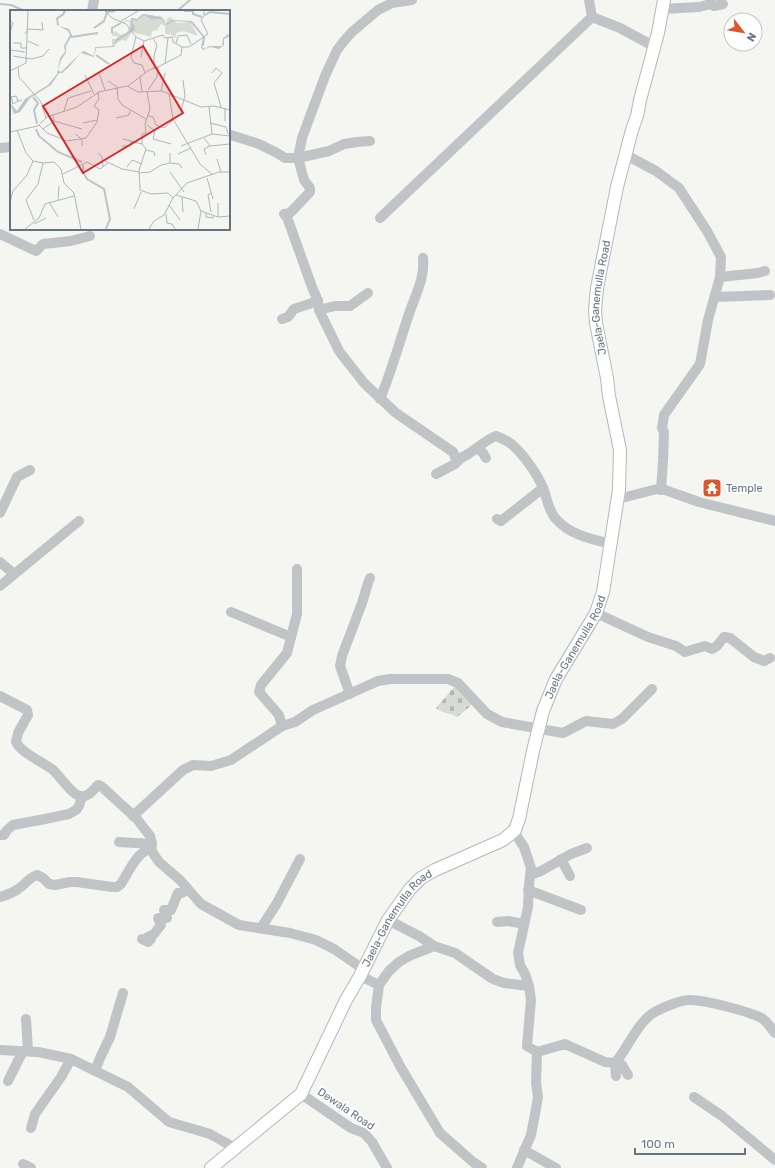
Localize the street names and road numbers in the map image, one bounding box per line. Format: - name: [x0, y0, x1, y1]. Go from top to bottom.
- street label: Jaela-Ganemulla Road: [588, 239, 613, 356]
- street label: Jaela-Ganemulla Road: [542, 594, 608, 701]
- street label: Jaela-Ganemulla Road: [359, 867, 434, 969]
- street label: Dewala Road: [315, 1085, 377, 1133]

